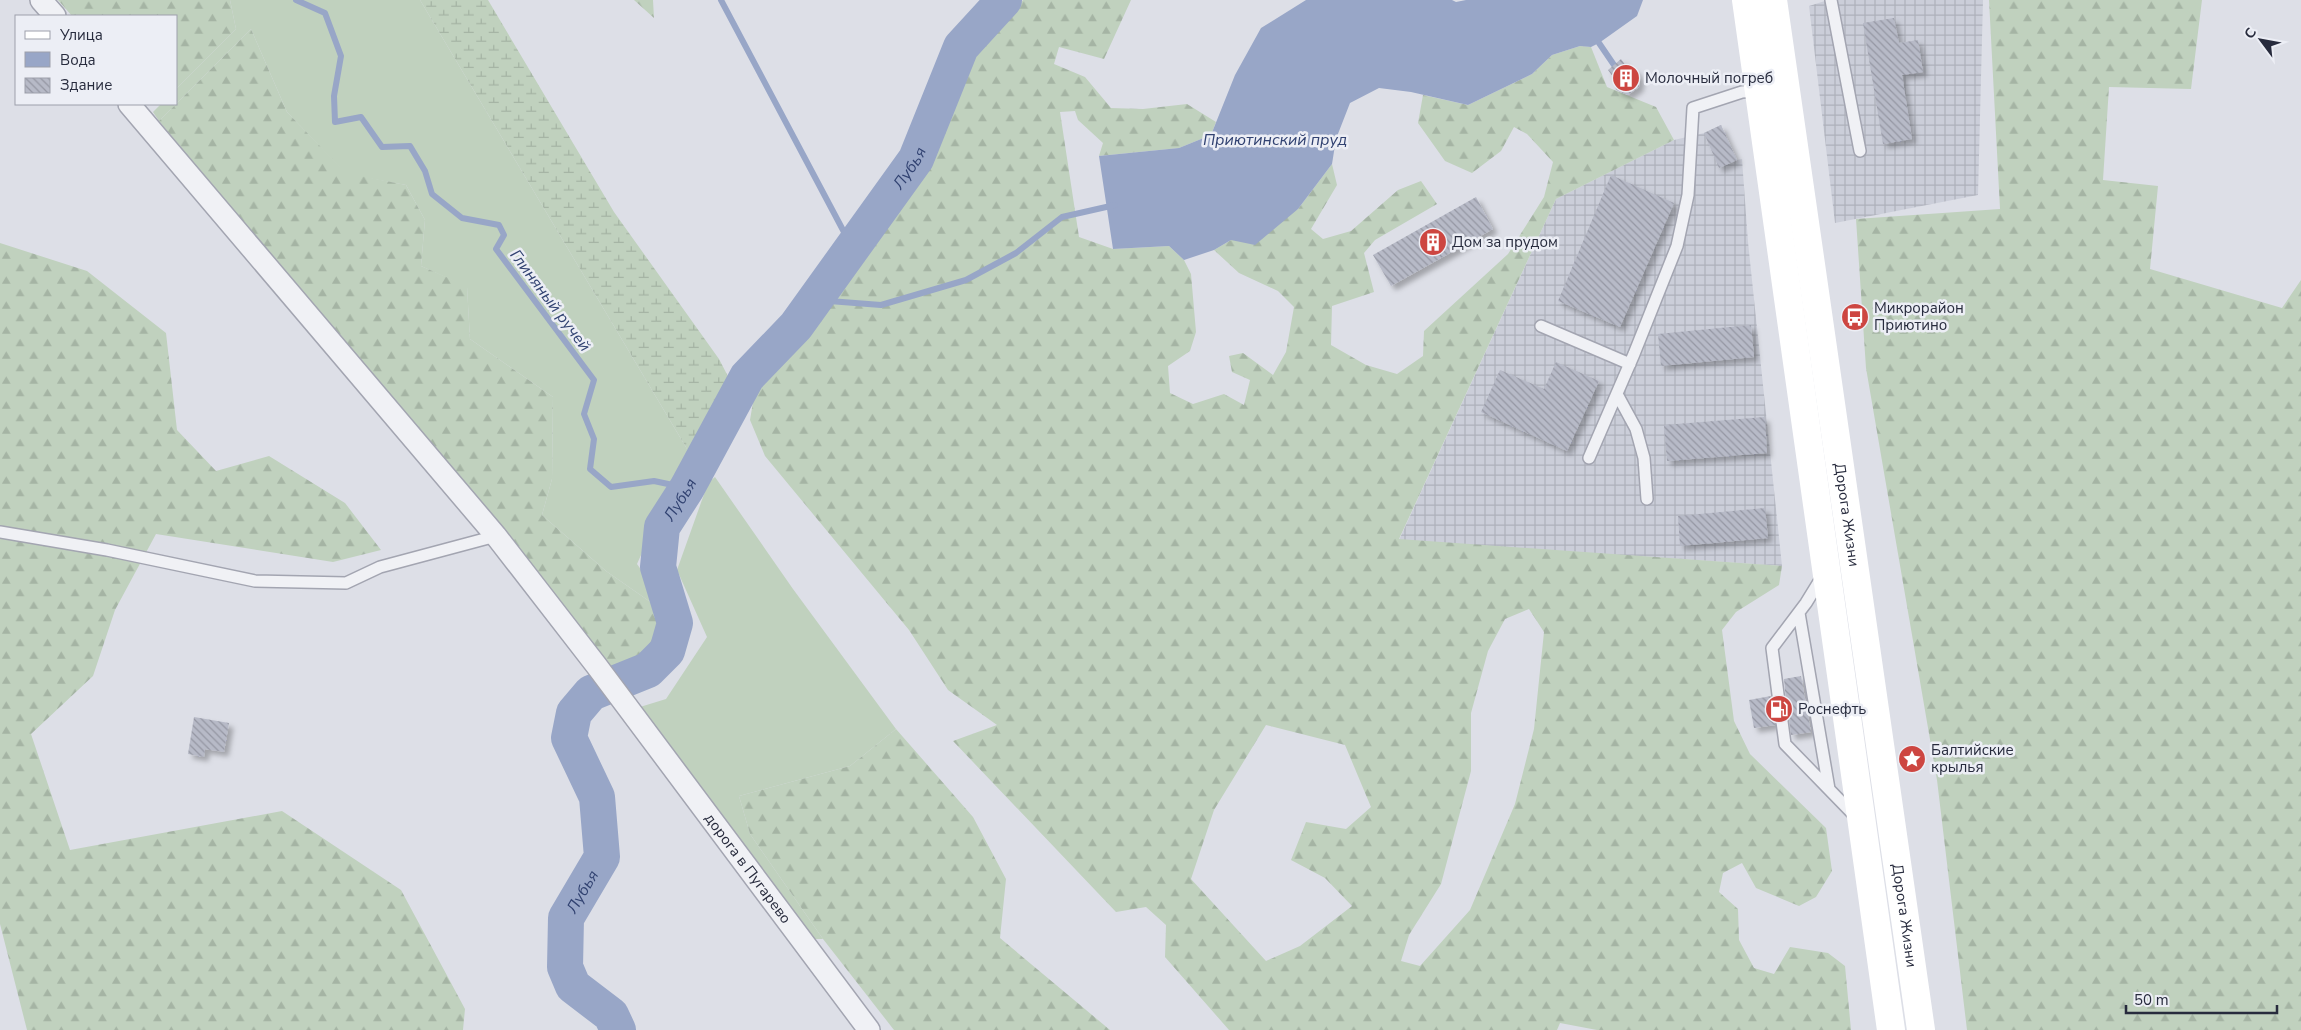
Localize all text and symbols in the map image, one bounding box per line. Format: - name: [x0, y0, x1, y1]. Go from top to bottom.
- legend: [15, 15, 178, 105]
- north arrow: [2236, 15, 2286, 65]
- text: С: [2240, 24, 2261, 42]
- text: Улица: [59, 25, 103, 45]
- text: Вода: [60, 50, 96, 70]
- building icon: Молочный погреб: [1611, 63, 1641, 93]
- place label: Молочный погреб: [1645, 68, 1773, 88]
- text: Здание: [60, 75, 112, 95]
- water label: Приютинский пруд: [1203, 129, 1347, 151]
- water label: Лубья: [887, 144, 932, 195]
- building icon: Дом за прудом: [1418, 227, 1448, 257]
- place label: Дом за прудом: [1452, 232, 1558, 252]
- water label: Глиняный ручей: [505, 245, 596, 356]
- place label: Микрорайон Приютино: [1874, 298, 1964, 335]
- bus stop icon: Микрорайон Приютино: [1840, 302, 1870, 332]
- street label: Дорога Жизни: [1830, 462, 1864, 568]
- water label: Лубья: [658, 475, 702, 526]
- fuel station icon: Роснефть: [1764, 694, 1794, 724]
- place label: Роснефть: [1798, 699, 1866, 719]
- place label: Балтийские крылья: [1931, 740, 2014, 777]
- place icon: Балтийские крылья: [1897, 744, 1927, 774]
- street label: дорога в Пугарево: [700, 809, 796, 928]
- street label: Дорога Жизни: [1887, 863, 1922, 969]
- water label: Лубья: [561, 866, 604, 918]
- scale bar: [2126, 982, 2277, 1014]
- text: 50 m: [2134, 990, 2169, 1010]

